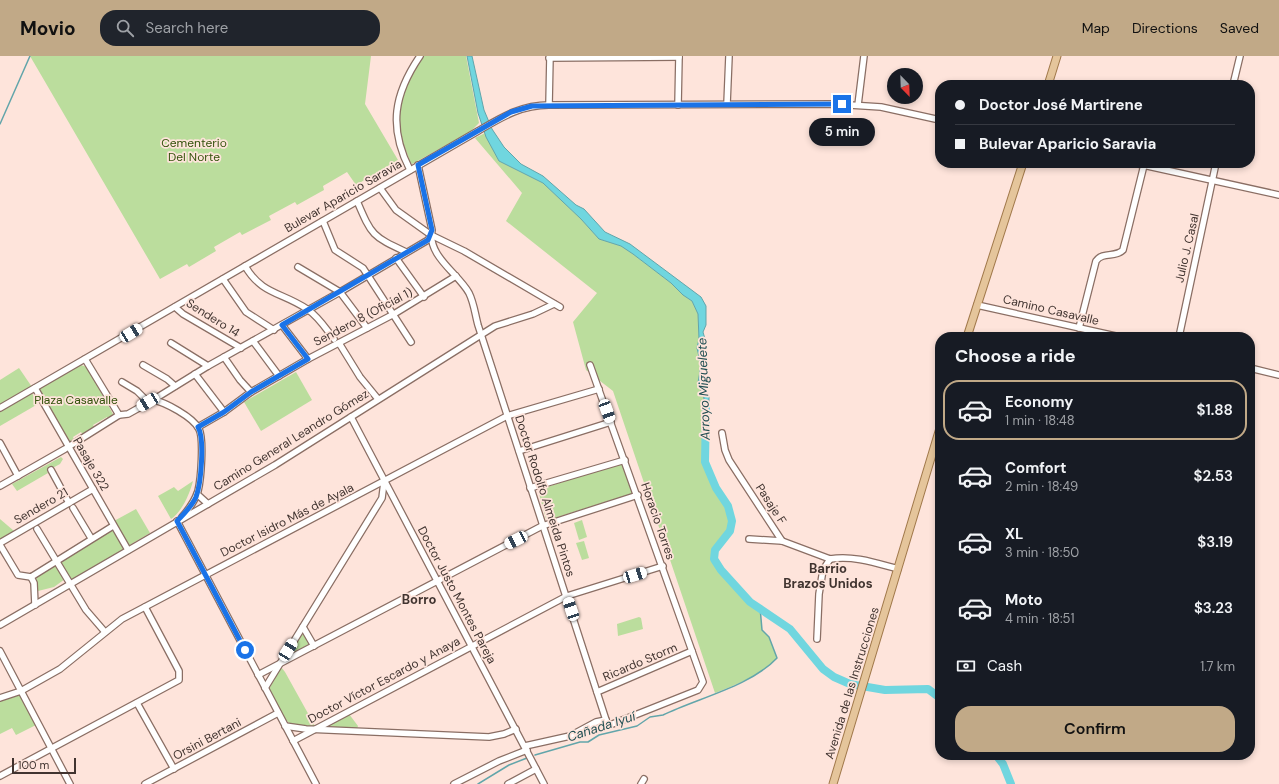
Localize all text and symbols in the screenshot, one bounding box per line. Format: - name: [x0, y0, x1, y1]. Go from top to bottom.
- search box: [100, 10, 380, 46]
- text: Movio: [20, 16, 76, 41]
- icon: search: [114, 17, 136, 39]
- text: Search here: [146, 18, 228, 38]
- text: Map: [1082, 19, 1110, 37]
- text: Directions: [1132, 19, 1198, 37]
- text: Saved: [1220, 19, 1259, 37]
- north arrow: [887, 68, 923, 104]
- map controls: [887, 68, 923, 104]
- route end: [833, 95, 851, 113]
- text: Doctor José Martirene: [979, 95, 1143, 115]
- callout: 5 min: [809, 118, 875, 146]
- text: 5 min: [825, 123, 859, 140]
- text: Bulevar Aparicio Saravia: [979, 134, 1156, 154]
- park label: Cementerio Del Norte: [161, 135, 227, 165]
- street label: Bulevar Aparicio Saravia: [281, 156, 405, 236]
- street label: Julio J. Casal: [1171, 212, 1203, 284]
- street label: Sendero 8 (Oficial 1): [311, 284, 415, 350]
- street label: Camino Casavalle: [1001, 291, 1101, 329]
- street label: Sendero 14: [183, 295, 243, 341]
- car: [118, 322, 144, 344]
- water label: Arroyo Miguelete: [693, 337, 714, 441]
- text: Choose a ride: [955, 344, 1076, 368]
- street label: Camino General Leandro Gómez: [210, 386, 372, 494]
- car: [135, 391, 161, 413]
- park label: Plaza Casavalle: [34, 392, 118, 408]
- icon: car: [957, 392, 993, 428]
- text: Economy: [1005, 392, 1073, 412]
- car: [597, 398, 617, 424]
- text: $1.88: [1197, 400, 1233, 420]
- text: 1 min · 18:48: [1005, 412, 1075, 429]
- street label: Doctor Rodolfo Almeida Pintos: [511, 413, 579, 579]
- street label: Pasaje 322: [69, 434, 113, 494]
- icon: car: [957, 458, 993, 494]
- text: Comfort: [1005, 458, 1066, 478]
- text: $2.53: [1194, 466, 1233, 486]
- text: 2 min · 18:49: [1005, 478, 1078, 495]
- street label: Doctor Isidro Más de Ayala: [218, 479, 356, 561]
- street label: Horacio Torres: [637, 480, 679, 562]
- street label: Pasaje F: [752, 481, 790, 528]
- street label: Sendero 21: [11, 484, 71, 528]
- street label: Doctor Justo Montes Pareja: [414, 524, 500, 666]
- icon: car: [957, 524, 993, 560]
- text: XL: [1005, 524, 1023, 544]
- car: [503, 529, 529, 551]
- text: $3.19: [1197, 532, 1233, 552]
- text: 3 min · 18:50: [1005, 544, 1079, 561]
- district label: Barrio Brazos Unidos: [783, 560, 873, 592]
- car: [622, 566, 648, 584]
- icon: car: [957, 590, 993, 626]
- text: Moto: [1005, 590, 1043, 610]
- district label: Borro: [402, 591, 436, 608]
- car: [562, 596, 580, 622]
- text: $3.23: [1194, 598, 1233, 618]
- street label: Avenida de las Instrucciones: [821, 605, 883, 761]
- text: 4 min · 18:51: [1005, 610, 1075, 627]
- street label: Doctor Víctor Escardo y Anaya: [305, 633, 463, 727]
- car: [277, 637, 299, 663]
- street label: Ricardo Storm: [600, 639, 680, 685]
- route start: [236, 641, 254, 659]
- icon: cash: [955, 655, 977, 677]
- text: Cash: [987, 656, 1022, 676]
- text: 1.7 km: [1200, 658, 1235, 675]
- button: Confirm: [955, 706, 1235, 752]
- water label: Cañada Iyuí: [565, 707, 638, 745]
- street label: Orsini Bertani: [170, 714, 244, 764]
- scale bar: [12, 756, 76, 775]
- text: 100 m: [18, 758, 49, 772]

